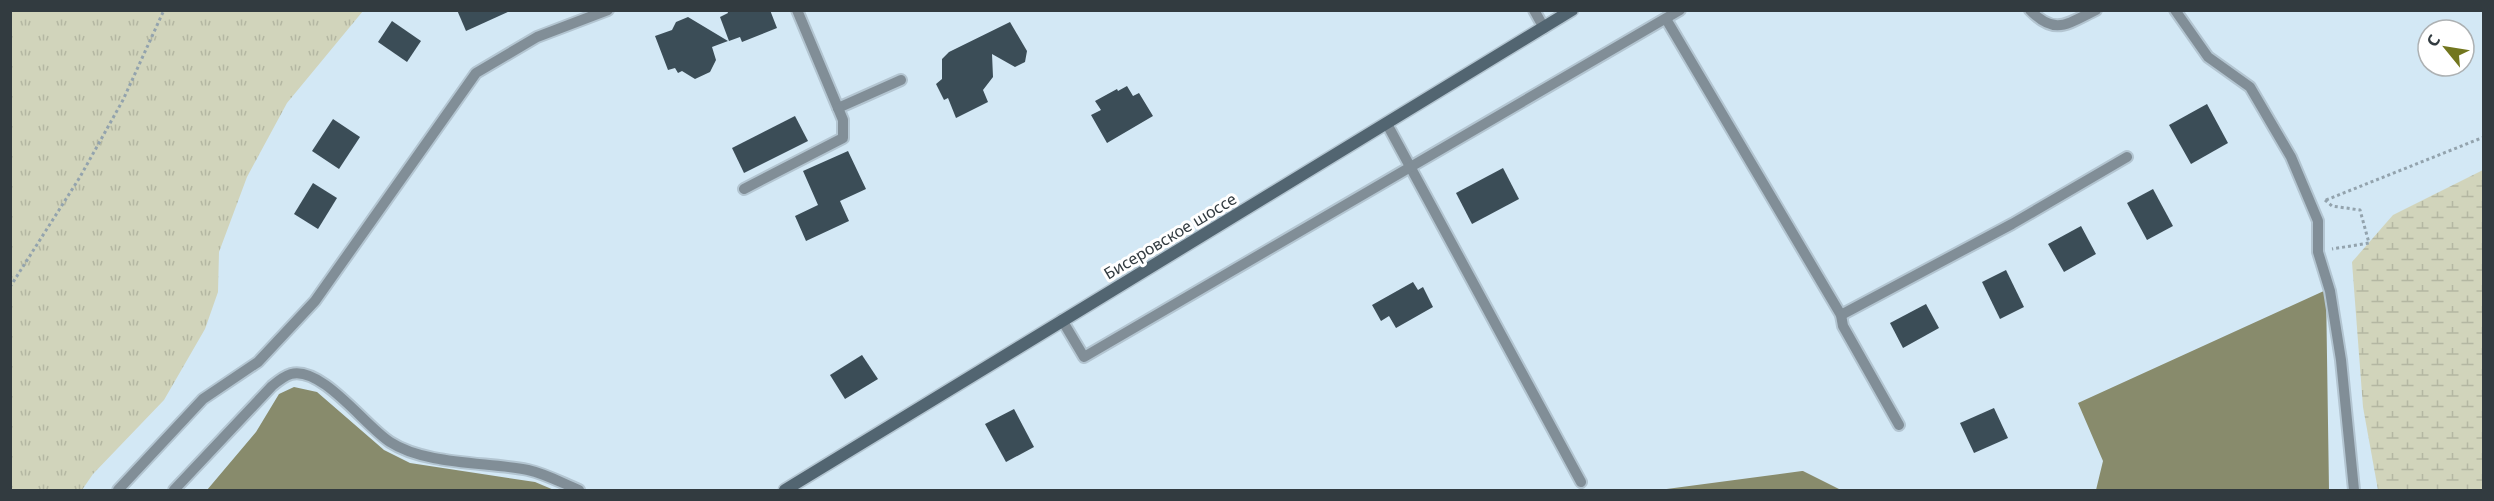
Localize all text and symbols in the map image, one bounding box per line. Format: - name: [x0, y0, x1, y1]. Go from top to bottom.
- north arrow: [2416, 18, 2476, 78]
- text: С: [2421, 31, 2445, 50]
- street label: Бисеровское шоссе: [1100, 188, 1241, 284]

